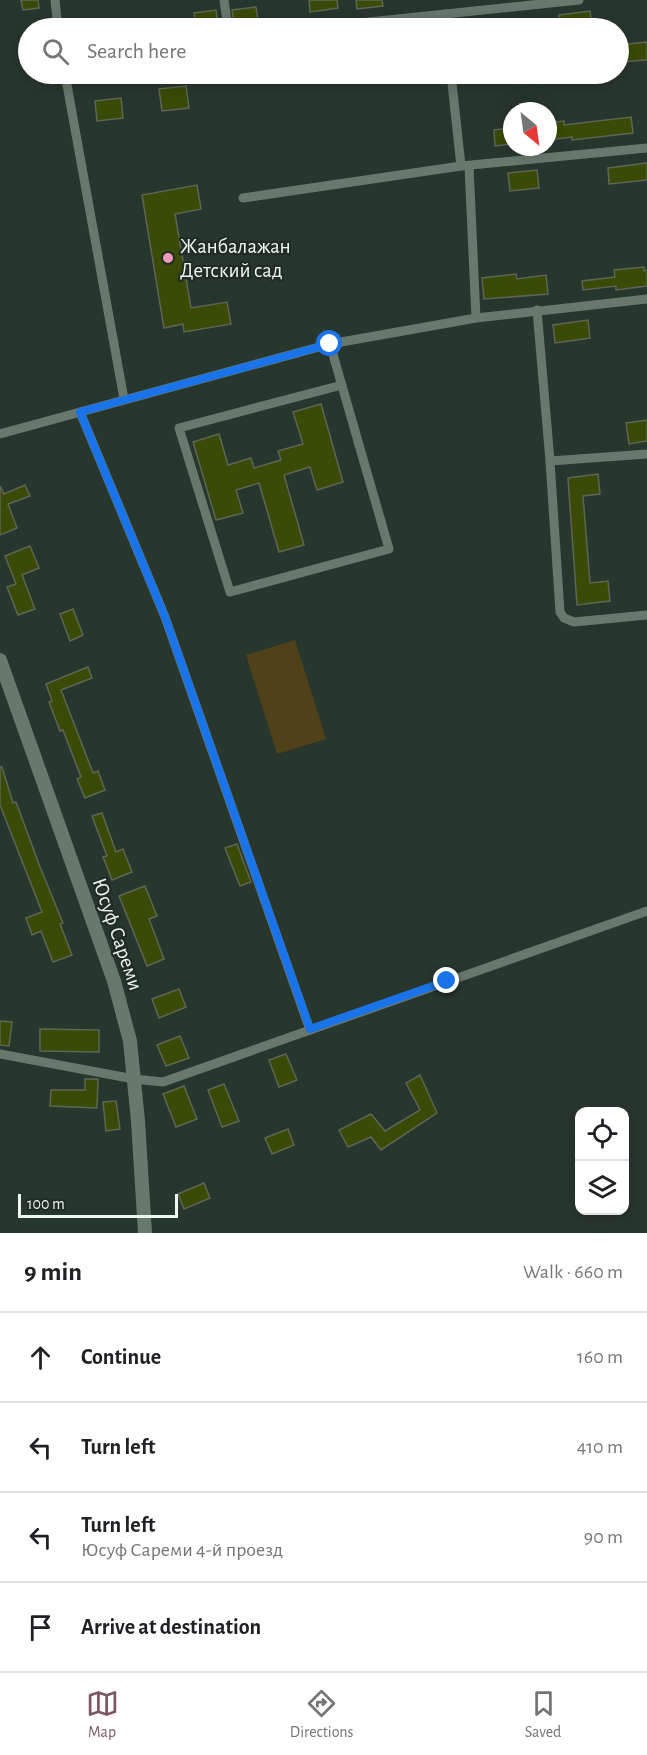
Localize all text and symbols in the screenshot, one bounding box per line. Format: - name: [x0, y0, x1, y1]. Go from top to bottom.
- search box: [18, 18, 629, 84]
- icon: search: [39, 35, 72, 68]
- text: Search here: [87, 40, 186, 62]
- north arrow: [503, 102, 557, 156]
- place label: Жанбалажан Детский сад: [180, 236, 291, 281]
- marker: Жанбалажан Детский сад: [161, 251, 175, 265]
- route start: [316, 330, 342, 356]
- street label: Юсуф Сареми: [89, 875, 147, 993]
- route end: [433, 967, 459, 993]
- map controls: [575, 1107, 629, 1215]
- button: locate: [575, 1107, 629, 1161]
- button: layers: [575, 1161, 629, 1215]
- scale bar: [18, 1191, 178, 1218]
- text: 100 m: [27, 1196, 65, 1212]
- text: 9 min: [24, 1259, 82, 1285]
- text: Walk · 660 m: [523, 1262, 623, 1282]
- icon: ahead: [24, 1341, 57, 1374]
- text: Continue: [81, 1346, 161, 1368]
- text: 160 m: [577, 1347, 623, 1367]
- icon: left: [24, 1431, 57, 1464]
- text: Turn left: [81, 1436, 155, 1458]
- text: 410 m: [577, 1437, 623, 1457]
- text: Turn left: [81, 1514, 155, 1536]
- icon: left: [24, 1521, 57, 1554]
- text: 90 m: [584, 1527, 623, 1547]
- text: Юсуф Сареми 4-й проезд: [81, 1540, 283, 1560]
- icon: arrive: [24, 1611, 57, 1644]
- text: Arrive at destination: [81, 1616, 261, 1638]
- tab: Map: [86, 1687, 119, 1742]
- tab: Directions: [290, 1687, 354, 1742]
- tab: Saved: [525, 1687, 561, 1742]

